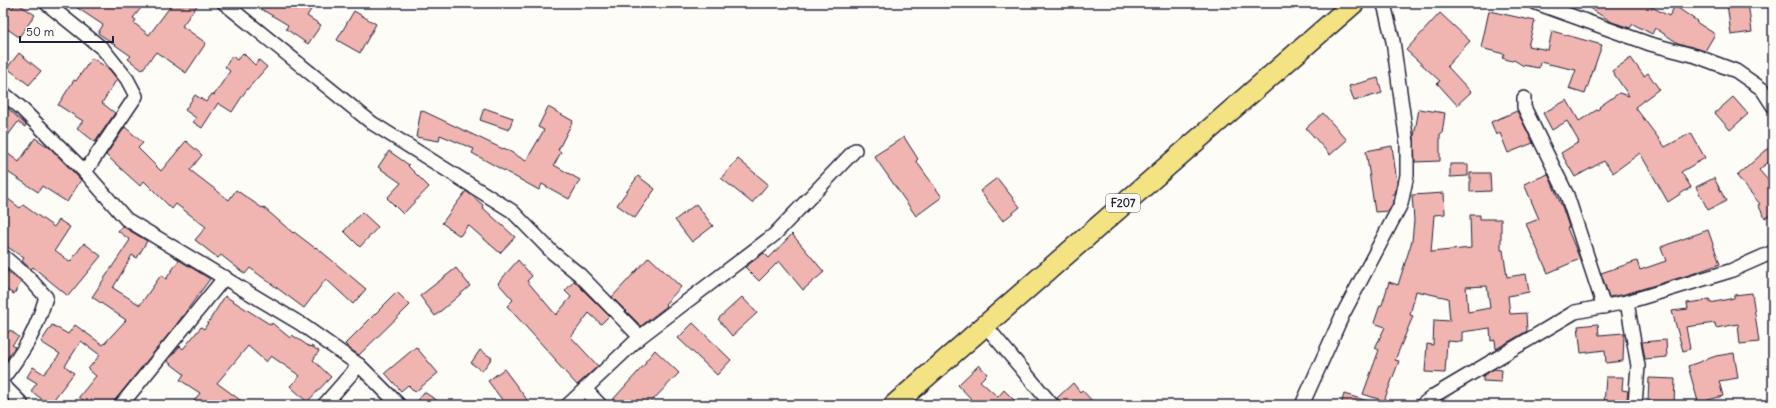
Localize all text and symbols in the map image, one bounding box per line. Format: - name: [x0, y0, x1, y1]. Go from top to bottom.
- scale bar: [20, 18, 113, 44]
- text: 50 m: [26, 24, 55, 39]
- road number: F207: [1106, 194, 1140, 212]

